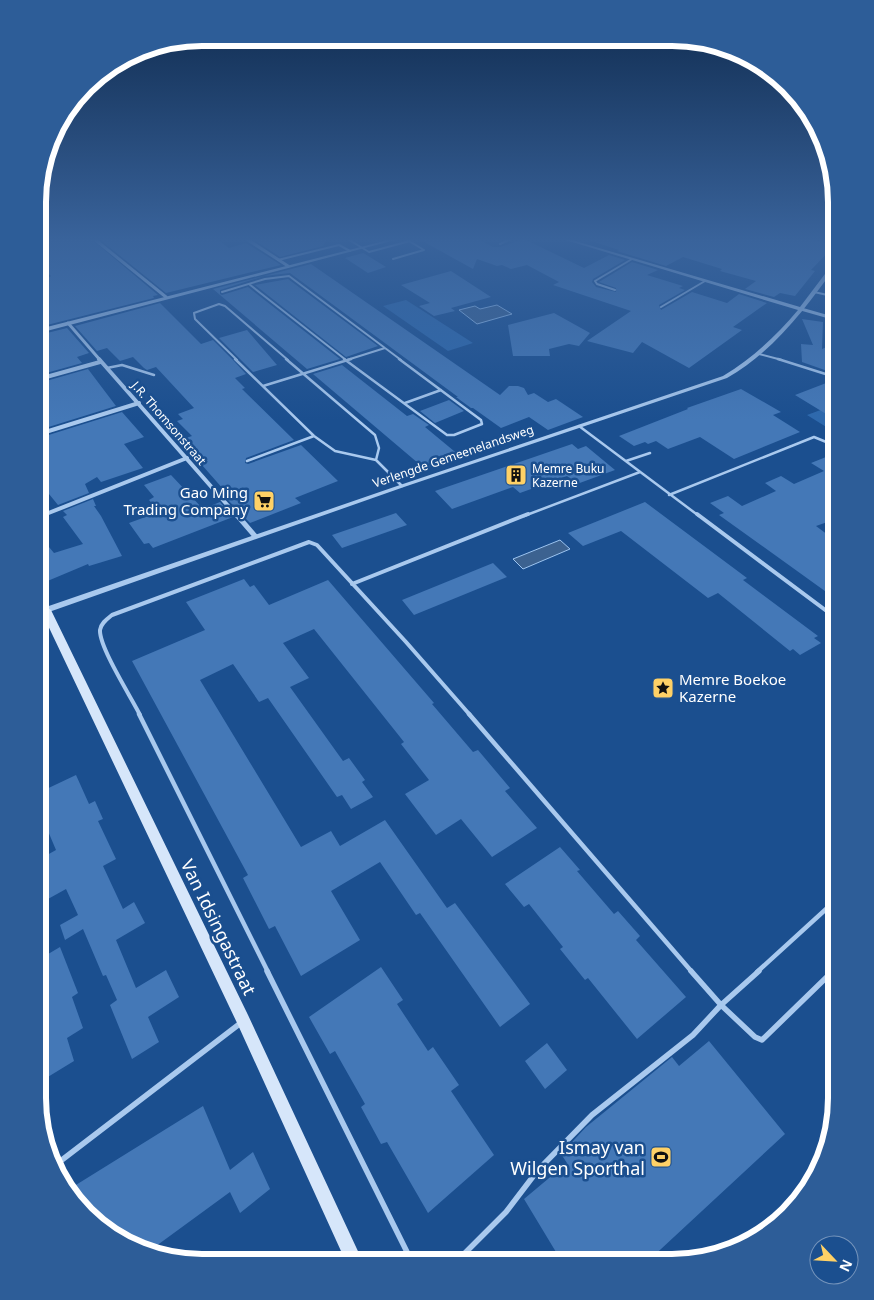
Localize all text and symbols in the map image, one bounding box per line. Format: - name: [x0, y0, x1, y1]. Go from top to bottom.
- street label: J.R. Thomsonstraat: [127, 377, 211, 469]
- street label: Verlengde Gemeenelandsweg: [370, 420, 536, 492]
- place label: Memre Buku Kazerne: [532, 460, 605, 491]
- building icon: Memre Buku Kazerne: [504, 463, 528, 487]
- place label: Gao Ming Trading Company: [123, 482, 248, 519]
- supermarket icon: Gao Ming Trading Company: [252, 489, 276, 513]
- place label: Memre Boekoe Kazerne: [679, 669, 786, 706]
- place icon: Memre Boekoe Kazerne: [651, 676, 675, 700]
- street label: Van Idsingastraat: [176, 855, 262, 999]
- place label: Ismay van Wilgen Sporthal: [510, 1135, 645, 1180]
- sports icon: Ismay van Wilgen Sporthal: [649, 1145, 673, 1169]
- north arrow: [809, 1235, 859, 1285]
- text: N: [835, 1257, 857, 1275]

